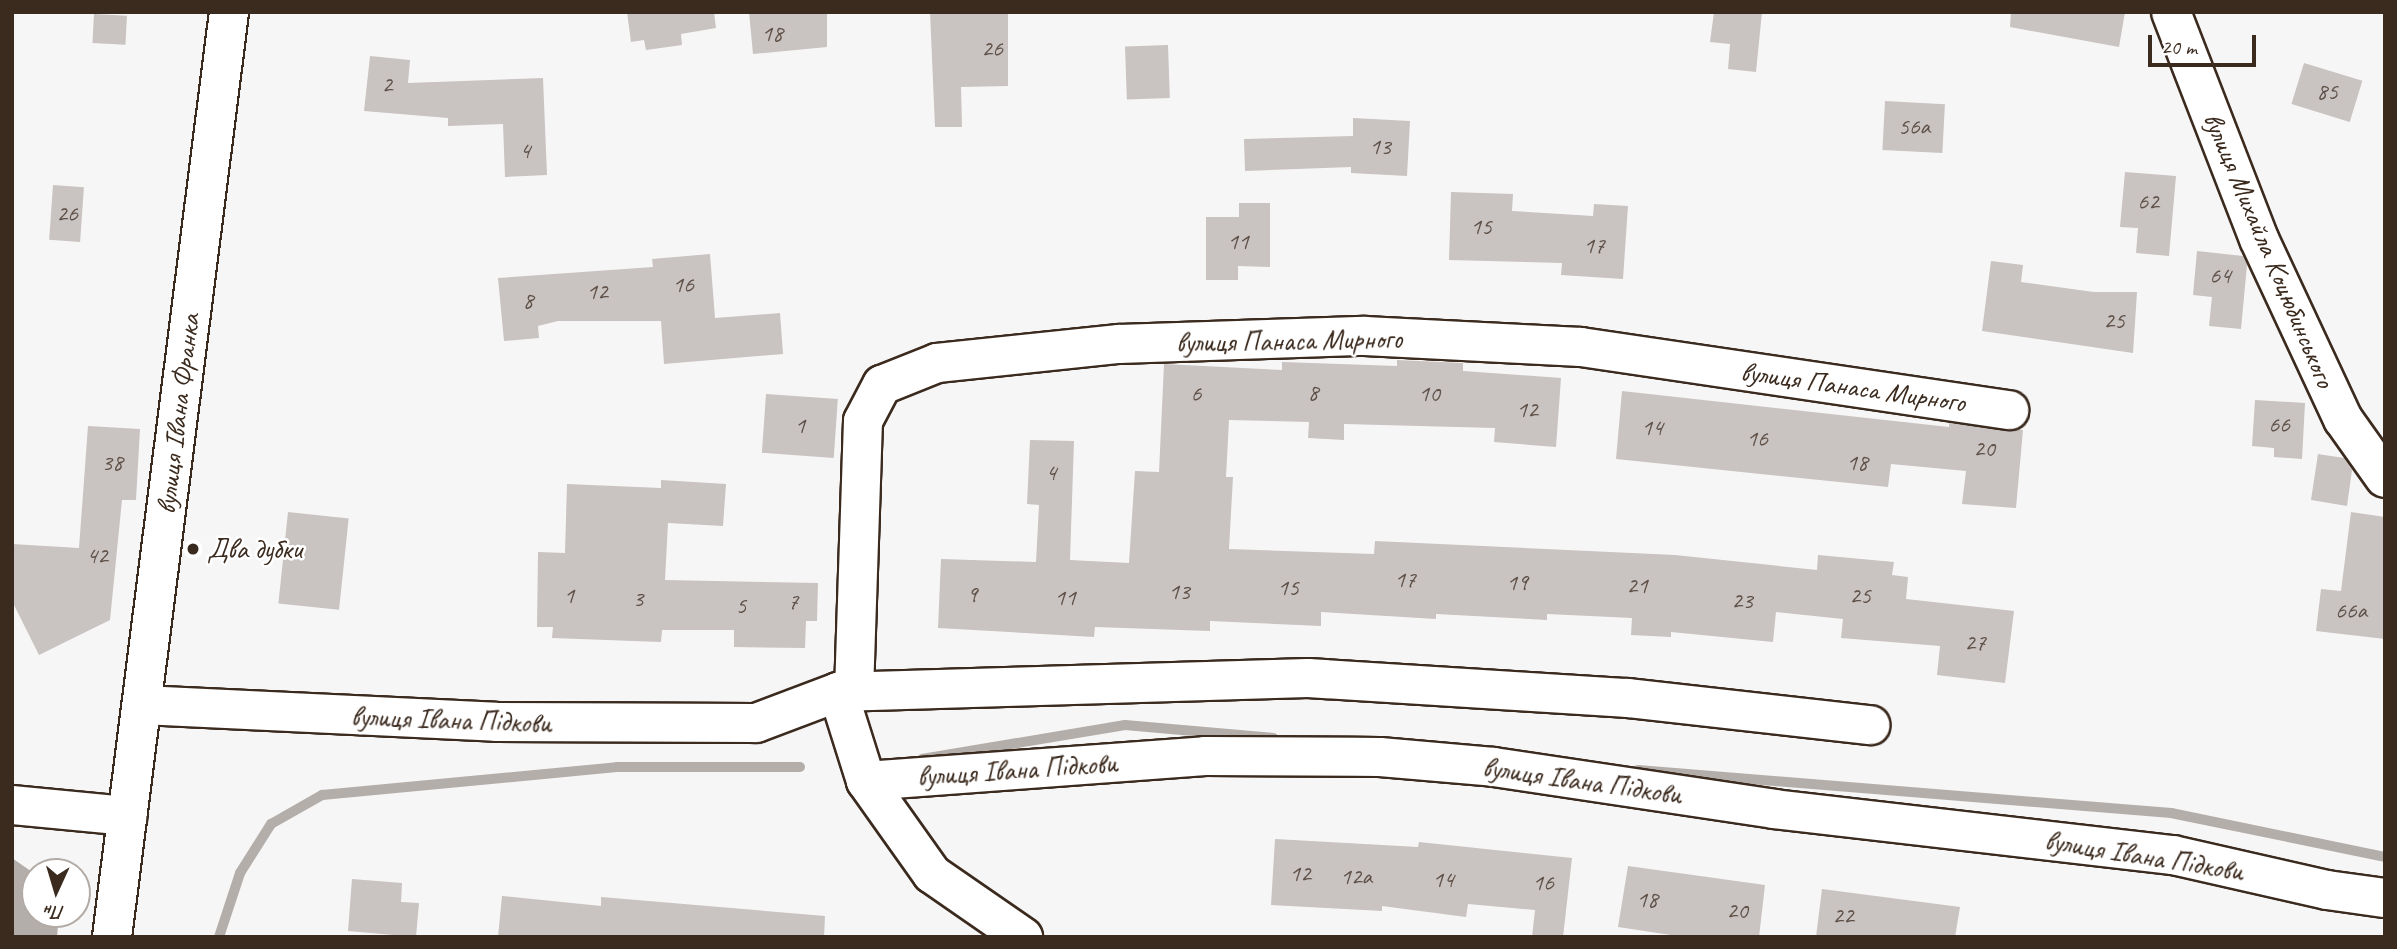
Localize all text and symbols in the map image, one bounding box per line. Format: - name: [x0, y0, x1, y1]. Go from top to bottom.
- house number: 18: [761, 20, 783, 48]
- scale bar: [2152, 21, 2260, 65]
- text: 20 m: [2161, 34, 2197, 60]
- house number: 26: [981, 35, 1003, 63]
- house number: 2: [382, 71, 392, 99]
- house number: 85: [2316, 78, 2338, 106]
- street label: вулиця Михайла Коцюбинського: [2197, 109, 2341, 391]
- house number: 56а: [1898, 113, 1930, 141]
- house number: 13: [1369, 133, 1391, 161]
- house number: 4: [520, 137, 530, 165]
- house number: 62: [2137, 188, 2159, 216]
- house number: 26: [56, 200, 78, 228]
- house number: 15: [1470, 213, 1492, 241]
- house number: 11: [1227, 228, 1249, 256]
- house number: 17: [1583, 232, 1605, 260]
- house number: 64: [2209, 262, 2231, 290]
- house number: 16: [672, 271, 694, 299]
- house number: 12: [586, 278, 608, 306]
- house number: 8: [523, 287, 533, 315]
- house number: 25: [2103, 307, 2125, 335]
- street label: вулиця Івана Франка: [149, 312, 207, 516]
- street label: вулиця Панаса Мирного: [1176, 322, 1402, 360]
- street label: вулиця Панаса Мирного: [1739, 355, 1967, 419]
- house number: 8: [1308, 379, 1318, 407]
- house number: 6: [1191, 380, 1201, 408]
- house number: 10: [1418, 380, 1440, 408]
- house number: 12: [1516, 396, 1538, 424]
- house number: 66: [2268, 411, 2290, 439]
- house number: 1: [795, 412, 805, 440]
- house number: 14: [1641, 414, 1663, 442]
- house number: 16: [1746, 425, 1768, 453]
- house number: 20: [1973, 435, 1995, 463]
- house number: 38: [101, 449, 123, 477]
- house number: 18: [1846, 449, 1868, 477]
- house number: 4: [1046, 459, 1056, 487]
- place label: Два дубки: [207, 532, 304, 566]
- marker: Два дубки: [185, 541, 201, 557]
- house number: 42: [86, 542, 108, 570]
- house number: 17: [1394, 566, 1416, 594]
- house number: 19: [1506, 569, 1528, 597]
- house number: 21: [1626, 572, 1648, 600]
- house number: 15: [1277, 574, 1299, 602]
- house number: 13: [1168, 578, 1190, 606]
- house number: 9: [967, 581, 977, 609]
- house number: 1: [564, 582, 574, 610]
- house number: 25: [1849, 582, 1871, 610]
- house number: 11: [1054, 584, 1076, 612]
- house number: 3: [633, 585, 643, 613]
- house number: 23: [1731, 587, 1753, 615]
- house number: 7: [788, 588, 798, 616]
- house number: 5: [736, 592, 746, 620]
- house number: 66а: [2335, 597, 2367, 625]
- house number: 27: [1964, 629, 1986, 657]
- street label: вулиця Івана Підкови: [350, 700, 552, 740]
- street label: вулиця Івана Підкови: [916, 746, 1118, 794]
- street label: вулиця Івана Підкови: [1480, 750, 1684, 812]
- street label: вулиця Івана Підкови: [2042, 824, 2246, 888]
- north arrow: [21, 858, 91, 928]
- house number: 12: [1289, 860, 1311, 888]
- house number: 12а: [1340, 863, 1372, 891]
- house number: 14: [1432, 866, 1454, 894]
- house number: 16: [1532, 869, 1554, 897]
- house number: 18: [1636, 886, 1658, 914]
- house number: 20: [1726, 897, 1748, 925]
- text: Пн: [44, 899, 65, 925]
- house number: 22: [1832, 902, 1854, 930]

